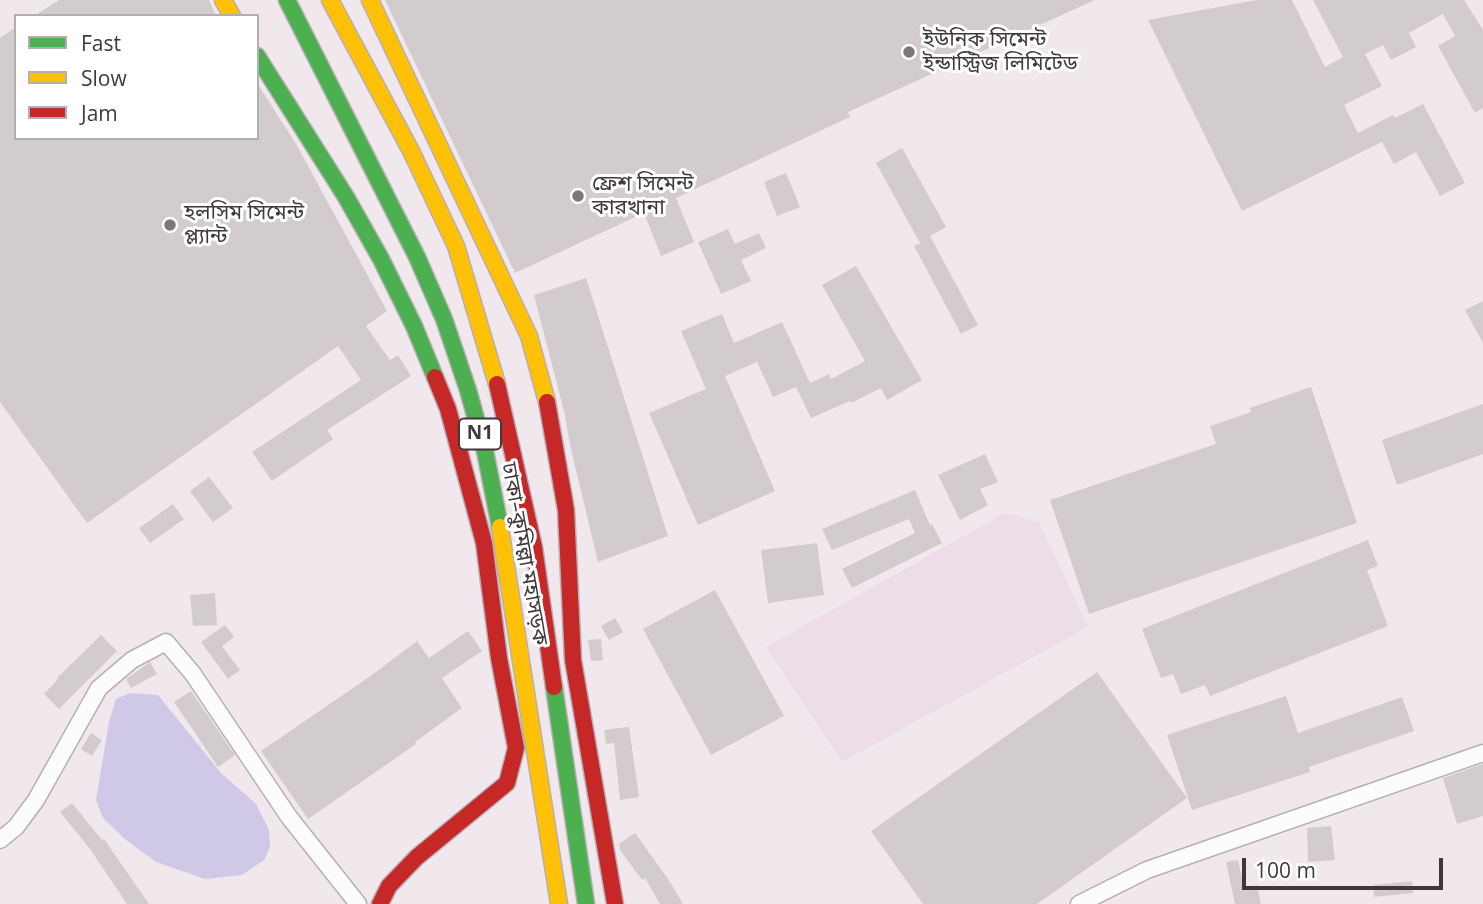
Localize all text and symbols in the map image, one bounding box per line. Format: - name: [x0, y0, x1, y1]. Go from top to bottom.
- legend: [14, 14, 259, 140]
- place label: ইউনিক সিমেন্ট ইন্ডাস্ট্রিজ লিমিটেড: [923, 27, 1078, 77]
- text: Fast: [81, 29, 121, 57]
- marker: ইউনিক সিমেন্ট ইন্ডাস্ট্রিজ লিমিটেড: [901, 44, 917, 60]
- text: Slow: [81, 64, 127, 92]
- text: Jam: [81, 99, 118, 127]
- place label: ফ্রেশ সিমেন্ট কারখানা: [592, 171, 694, 221]
- marker: ফ্রেশ সিমেন্ট কারখানা: [570, 188, 586, 204]
- place label: হলসিম সিমেন্ট প্ল্যান্ট: [184, 200, 304, 250]
- marker: হলসিম সিমেন্ট প্ল্যান্ট: [162, 217, 178, 233]
- road number: N1: [459, 418, 501, 449]
- street label: ঢাকা–কুমিল্লা মহাসড়ক: [496, 461, 552, 647]
- scale bar: [1245, 844, 1446, 888]
- text: 100 m: [1255, 856, 1316, 884]

